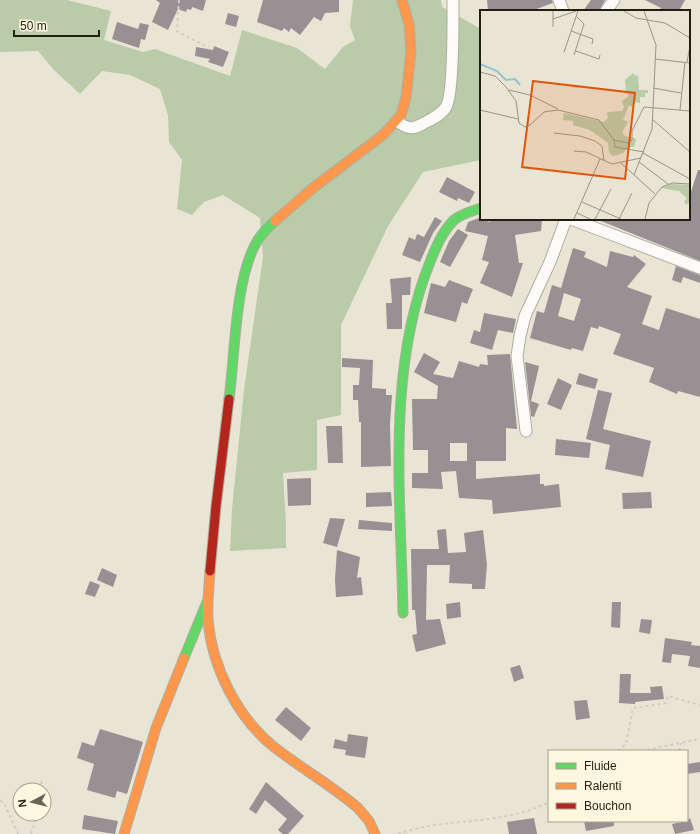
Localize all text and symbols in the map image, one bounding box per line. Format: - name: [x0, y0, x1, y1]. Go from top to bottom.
- inset map: [480, 10, 690, 220]
- scale bar: [14, 12, 99, 38]
- text: 50 m: [20, 19, 47, 33]
- legend: [548, 750, 688, 822]
- text: Fluide: [584, 759, 617, 773]
- text: Ralenti: [584, 779, 621, 793]
- north arrow: [12, 782, 52, 822]
- text: N: [16, 798, 29, 808]
- text: Bouchon: [584, 799, 631, 813]

